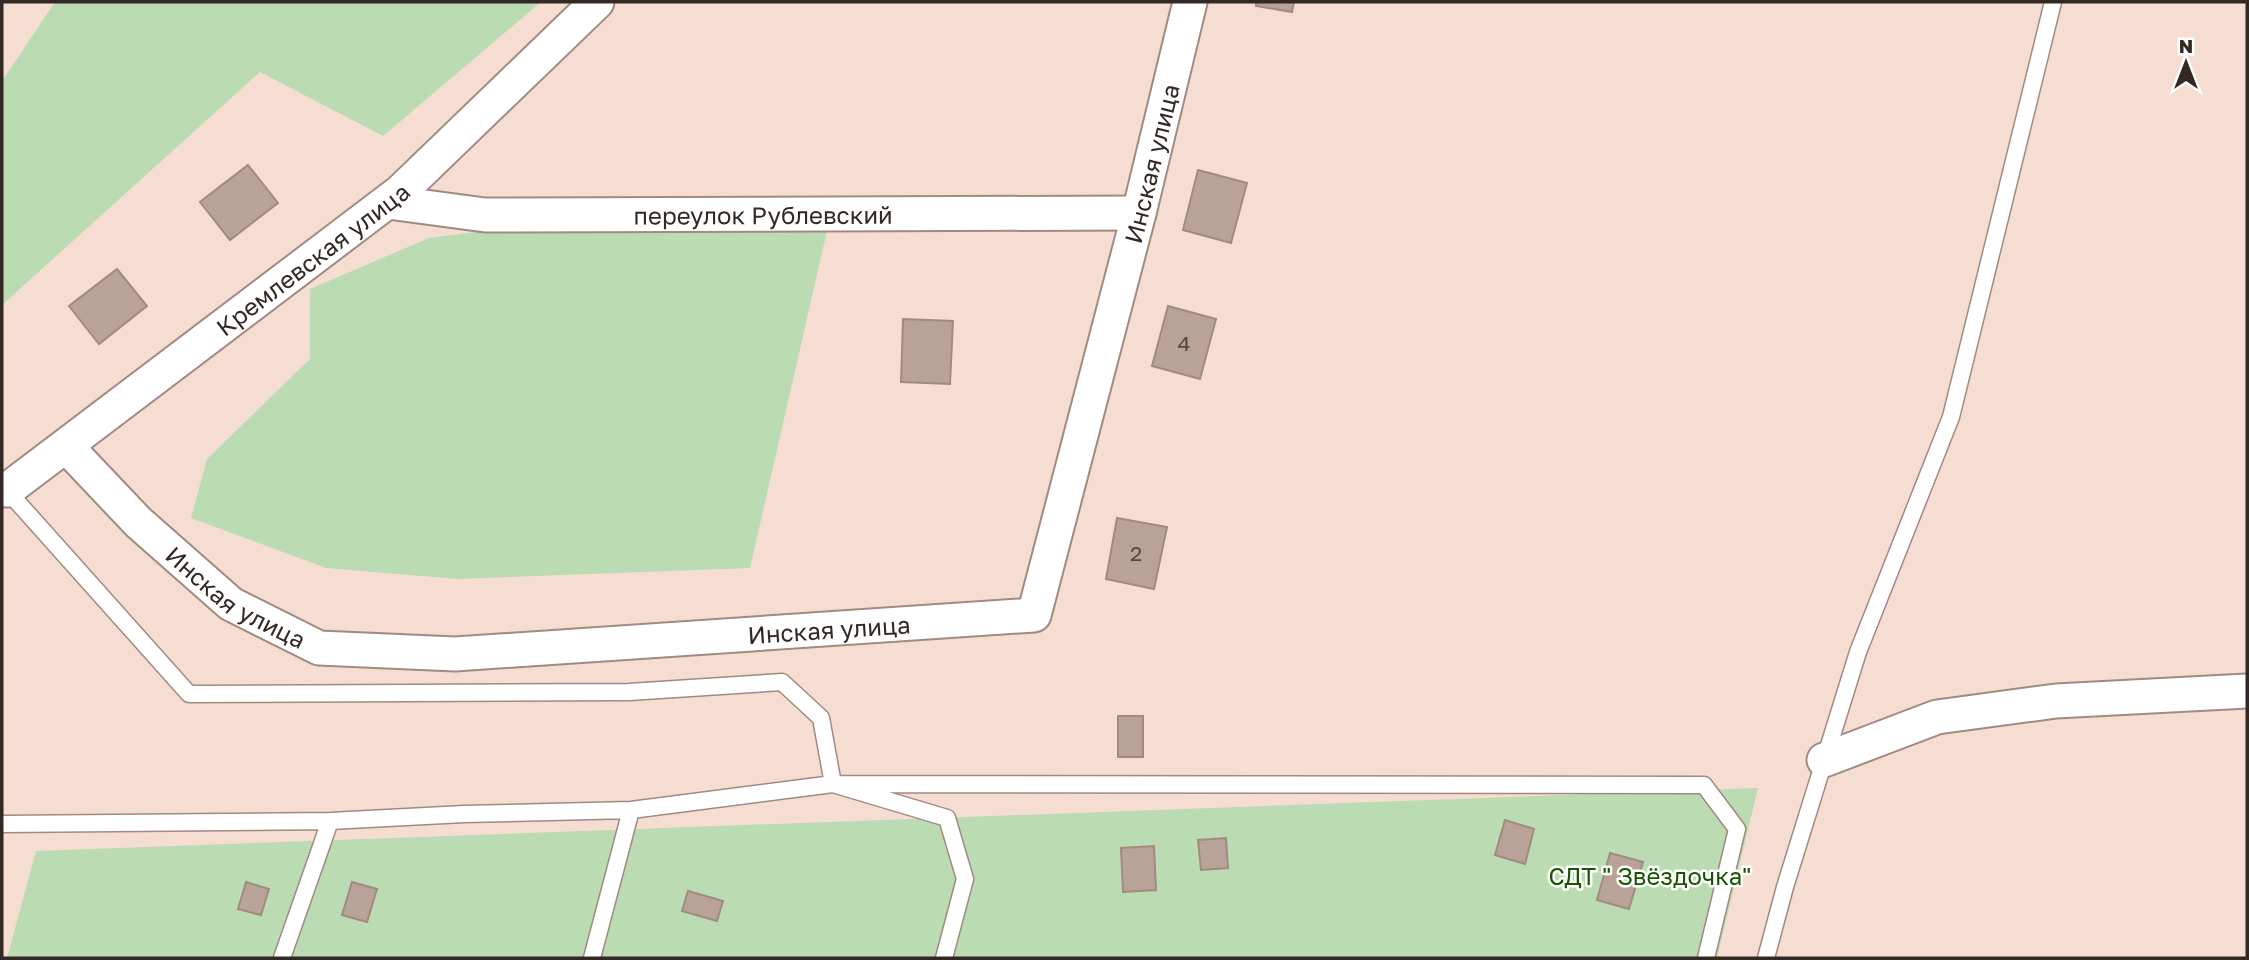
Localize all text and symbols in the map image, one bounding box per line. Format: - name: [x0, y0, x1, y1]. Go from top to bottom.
- north arrow: [2151, 28, 2221, 98]
- text: N: [2179, 34, 2193, 57]
- street label: Инская улица: [1117, 81, 1184, 246]
- street label: Кремлевская улица: [210, 177, 415, 341]
- street label: переулок Рублевский: [633, 199, 893, 229]
- house number: 4: [1178, 330, 1190, 356]
- street label: Инская улица: [160, 539, 311, 654]
- house number: 2: [1130, 540, 1142, 566]
- street label: Инская улица: [747, 609, 911, 649]
- park label: СДТ " Звёздочка": [1549, 861, 1751, 890]

